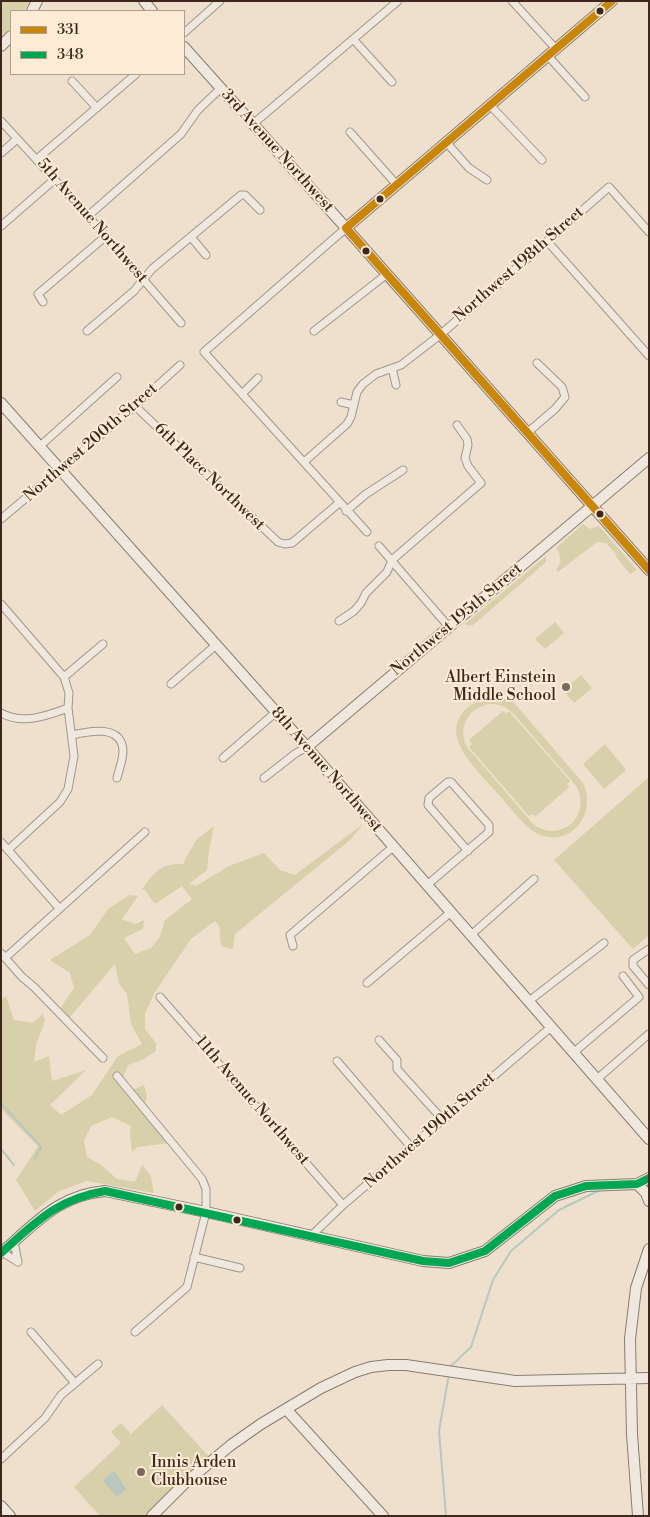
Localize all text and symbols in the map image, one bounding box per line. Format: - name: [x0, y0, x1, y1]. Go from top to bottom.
- unlabelled marker: [595, 6, 605, 16]
- legend: [10, 10, 185, 75]
- text: 331: [57, 20, 80, 39]
- text: 348: [57, 45, 84, 64]
- street label: 3rd Avenue Northwest: [217, 85, 337, 217]
- street label: 5th Avenue Northwest: [33, 155, 151, 287]
- unlabelled marker: [375, 194, 385, 204]
- street label: Northwest 198th Street: [450, 203, 588, 327]
- unlabelled marker: [361, 246, 371, 256]
- street label: Northwest 200th Street: [20, 380, 162, 506]
- street label: 6th Place Northwest: [150, 419, 268, 535]
- unlabelled marker: [595, 509, 605, 519]
- street label: Northwest 195th Street: [387, 559, 527, 681]
- place label: Albert Einstein Middle School: [445, 668, 556, 706]
- marker: Albert Einstein Middle School: [560, 681, 572, 693]
- street label: 8th Avenue Northwest: [266, 703, 386, 837]
- street label: 11th Avenue Northwest: [191, 1033, 313, 1169]
- street label: Northwest 190th Street: [361, 1069, 499, 1193]
- unlabelled marker: [174, 1202, 184, 1212]
- unlabelled marker: [232, 1215, 242, 1225]
- place label: Innis Arden Clubhouse: [151, 1453, 236, 1491]
- marker: Innis Arden Clubhouse: [135, 1466, 147, 1478]

